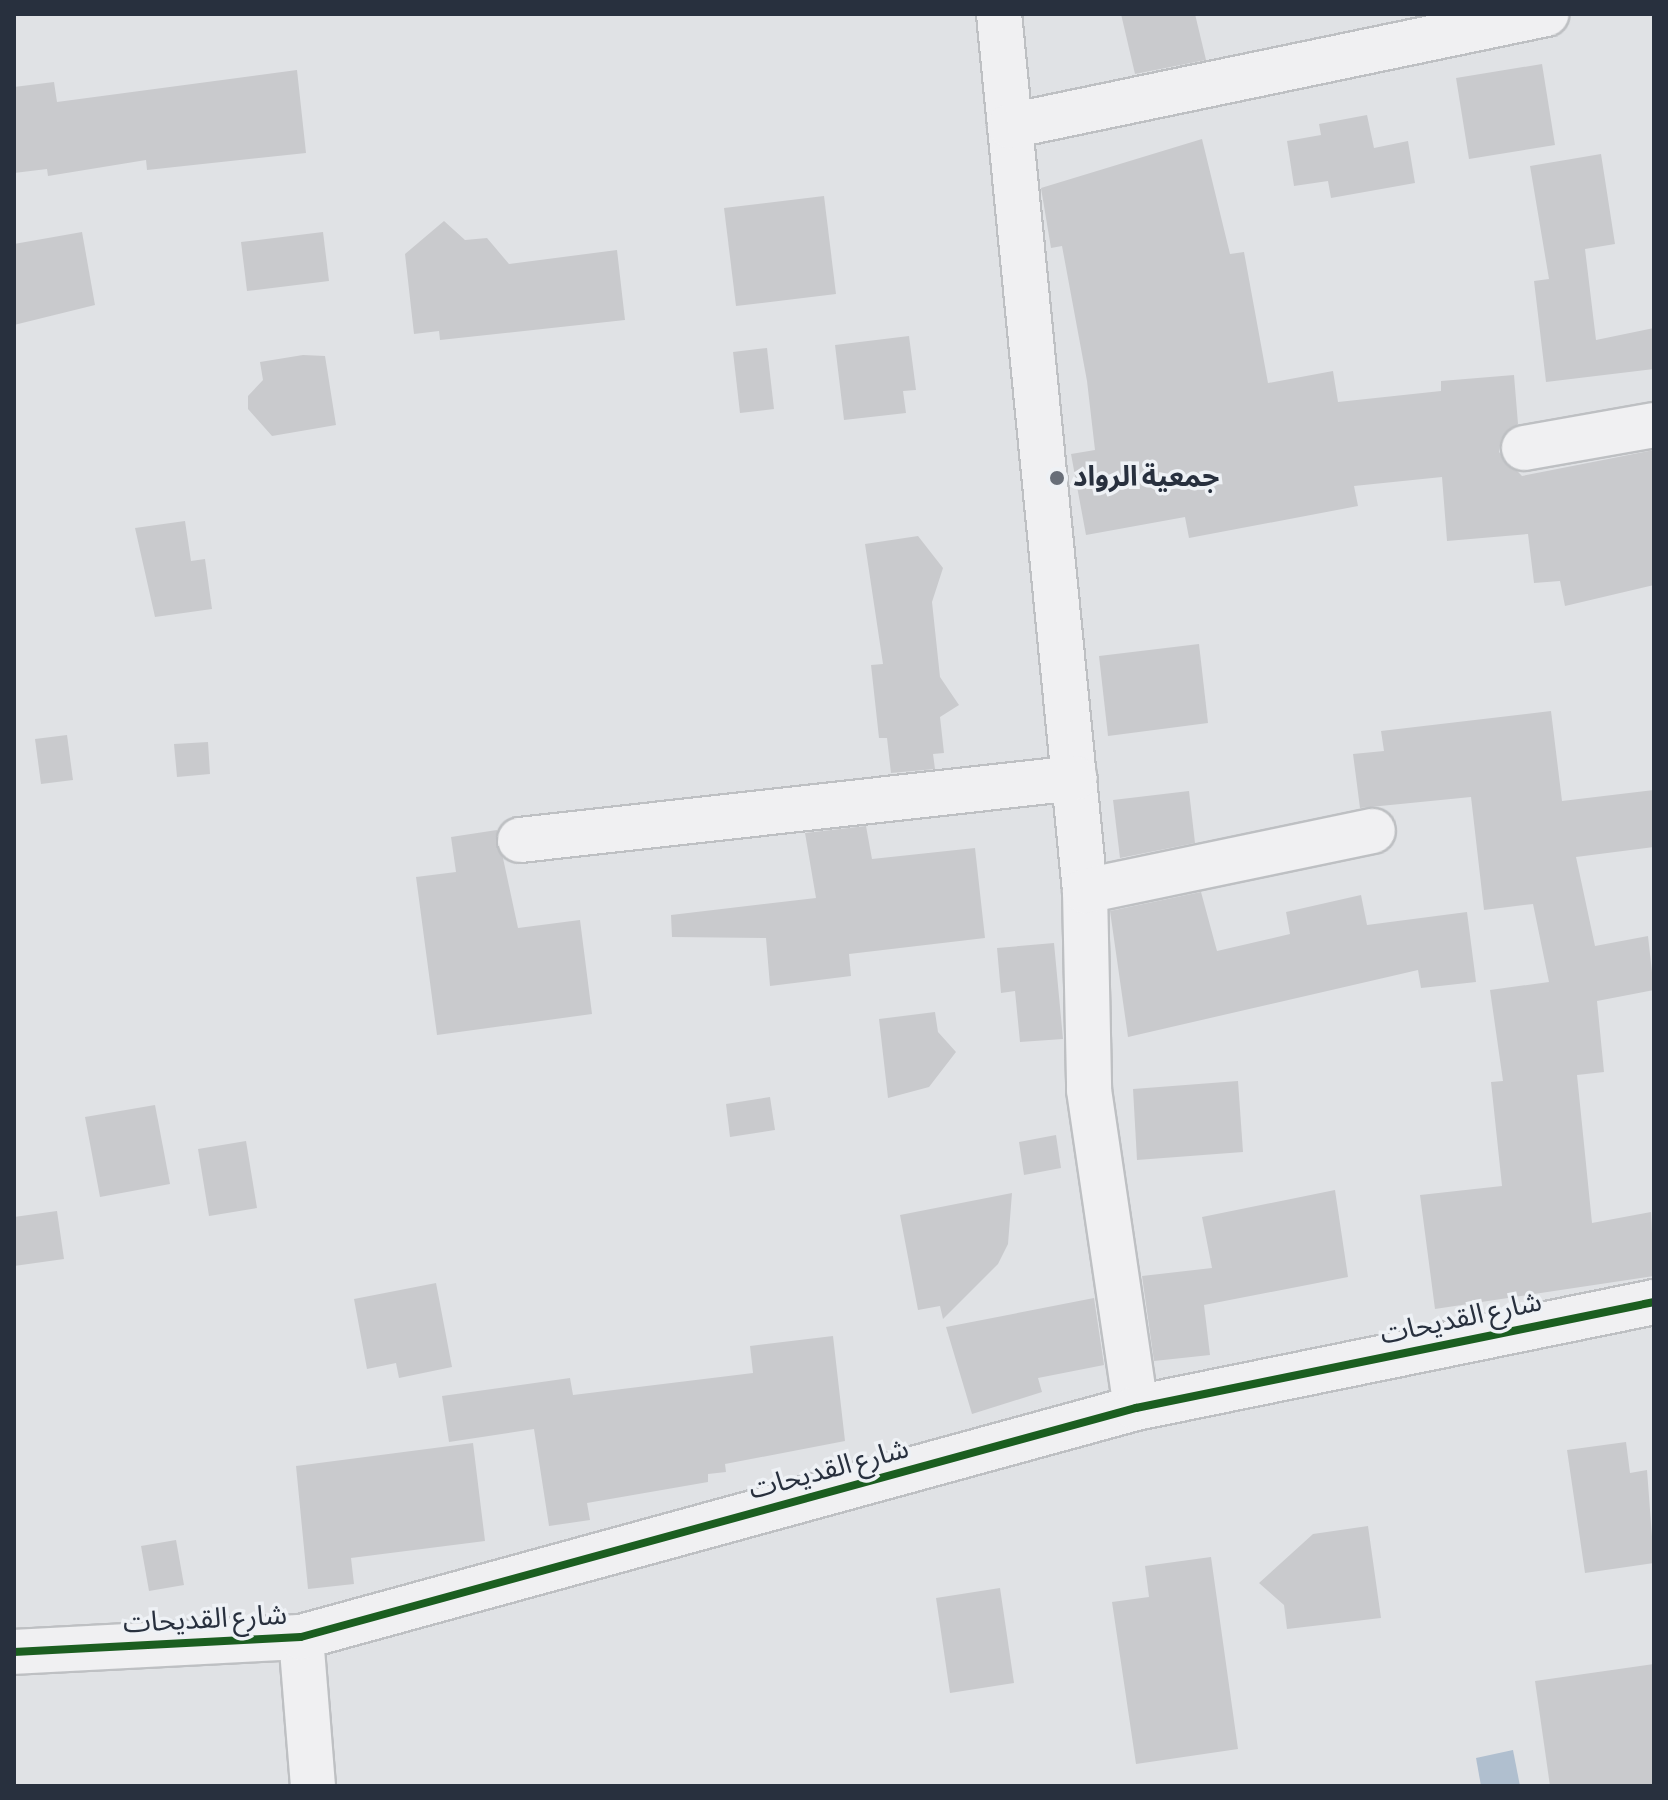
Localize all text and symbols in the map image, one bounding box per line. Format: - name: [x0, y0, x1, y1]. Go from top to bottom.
- place label: جمعية الرواد: [1073, 461, 1219, 495]
- marker: جمعية الرواد: [1048, 469, 1066, 487]
- street label: شارع القديحات: [1377, 1286, 1545, 1352]
- street label: شارع القديحات: [745, 1433, 913, 1507]
- street label: شارع القديحات: [122, 1599, 288, 1641]

